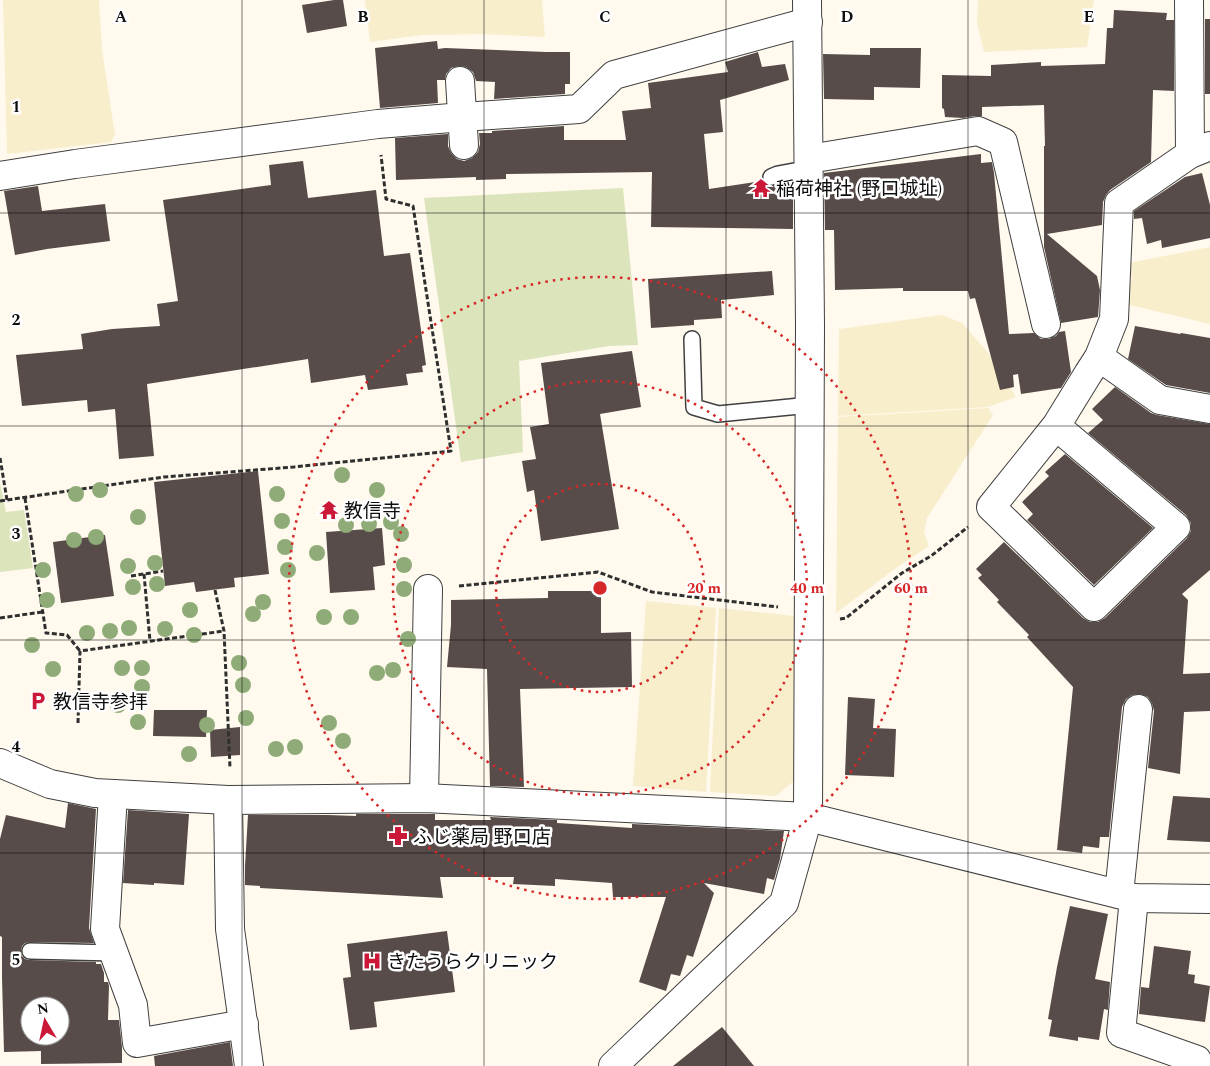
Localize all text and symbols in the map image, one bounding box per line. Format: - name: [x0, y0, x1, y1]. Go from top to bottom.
- text: A: [115, 5, 128, 29]
- text: B: [357, 5, 369, 29]
- text: C: [599, 5, 611, 29]
- text: D: [841, 5, 854, 29]
- text: E: [1084, 5, 1094, 29]
- text: 1: [12, 95, 20, 119]
- place label: 稲荷神社 (野口城址): [776, 175, 942, 204]
- temple icon: 稲荷神社 (野口城址): [750, 177, 772, 199]
- text: 2: [12, 308, 21, 332]
- place label: 教信寺: [344, 497, 401, 526]
- temple icon: 教信寺: [318, 499, 340, 521]
- text: 3: [12, 522, 21, 546]
- text: 20 m: [687, 577, 722, 600]
- text: 40 m: [790, 577, 825, 600]
- text: 60 m: [894, 577, 929, 600]
- centre of rings: [591, 579, 609, 597]
- place label: 教信寺参拝: [53, 688, 148, 717]
- parking icon: 教信寺参拝: [27, 690, 49, 712]
- text: 4: [12, 735, 21, 759]
- place label: ふじ薬局 野口店: [413, 823, 551, 852]
- pharmacy icon: ふじ薬局 野口店: [387, 825, 409, 847]
- text: 5: [12, 948, 20, 972]
- place label: きたうらクリニック: [387, 948, 558, 977]
- hospital icon: きたうらクリニック: [361, 950, 383, 972]
- north arrow: [20, 996, 70, 1046]
- text: N: [36, 997, 50, 1020]

